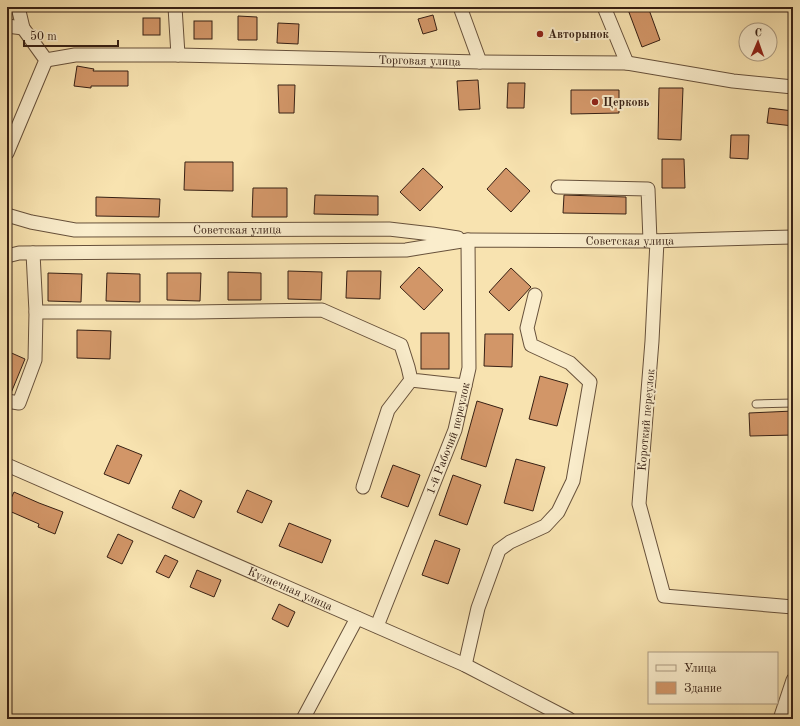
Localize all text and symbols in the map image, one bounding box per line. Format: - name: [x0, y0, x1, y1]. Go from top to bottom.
- scale bar: [24, 22, 118, 48]
- north arrow: [738, 22, 778, 62]
- text: С: [754, 28, 762, 39]
- marker: Авторынок: [535, 29, 545, 39]
- place label: Авторынок: [548, 29, 609, 41]
- text: 50 m: [30, 30, 57, 43]
- street label: Торговая улица: [378, 55, 461, 69]
- marker: Церковь: [590, 97, 600, 107]
- place label: Церковь: [603, 97, 649, 109]
- street label: Советская улица: [193, 224, 282, 237]
- street label: Советская улица: [586, 235, 674, 248]
- street label: Короткий переулок: [637, 369, 657, 472]
- street label: 1-й Рабочий переулок: [425, 381, 473, 496]
- street label: Кузнечная улица: [246, 566, 334, 613]
- legend: [648, 652, 778, 704]
- text: Улица: [684, 663, 717, 675]
- text: Здание: [684, 683, 722, 695]

